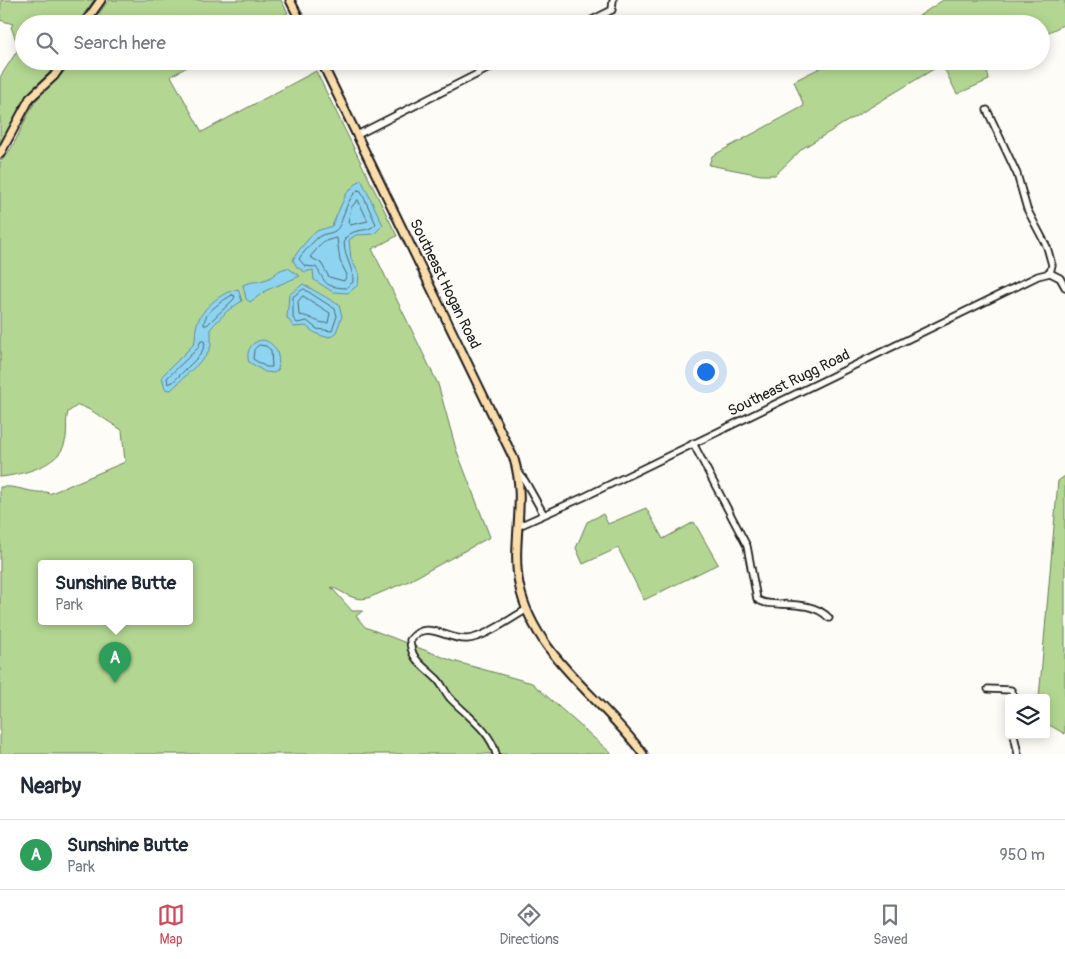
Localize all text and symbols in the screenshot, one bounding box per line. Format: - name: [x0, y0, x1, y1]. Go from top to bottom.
- search box: [15, 15, 1050, 70]
- icon: search: [33, 29, 61, 57]
- text: Search here: [73, 31, 166, 55]
- street label: Southeast Hogan Road: [405, 216, 485, 352]
- street label: Southeast Rugg Road: [725, 345, 853, 421]
- your location: [693, 359, 719, 385]
- popup: [38, 560, 193, 625]
- text: Sunshine Butte: [55, 571, 176, 595]
- text: Park: [55, 595, 83, 615]
- pin: A: [99, 642, 131, 683]
- map controls: [1005, 694, 1050, 739]
- button: layers: [1005, 694, 1050, 739]
- text: Nearby: [20, 773, 81, 800]
- text: Sunshine Butte: [67, 833, 188, 857]
- text: A: [31, 845, 41, 865]
- text: 950 m: [999, 845, 1045, 865]
- text: Park: [67, 857, 95, 877]
- tab: Map: [157, 901, 185, 948]
- tab: Directions: [499, 901, 559, 948]
- tab: Saved: [873, 901, 908, 948]

